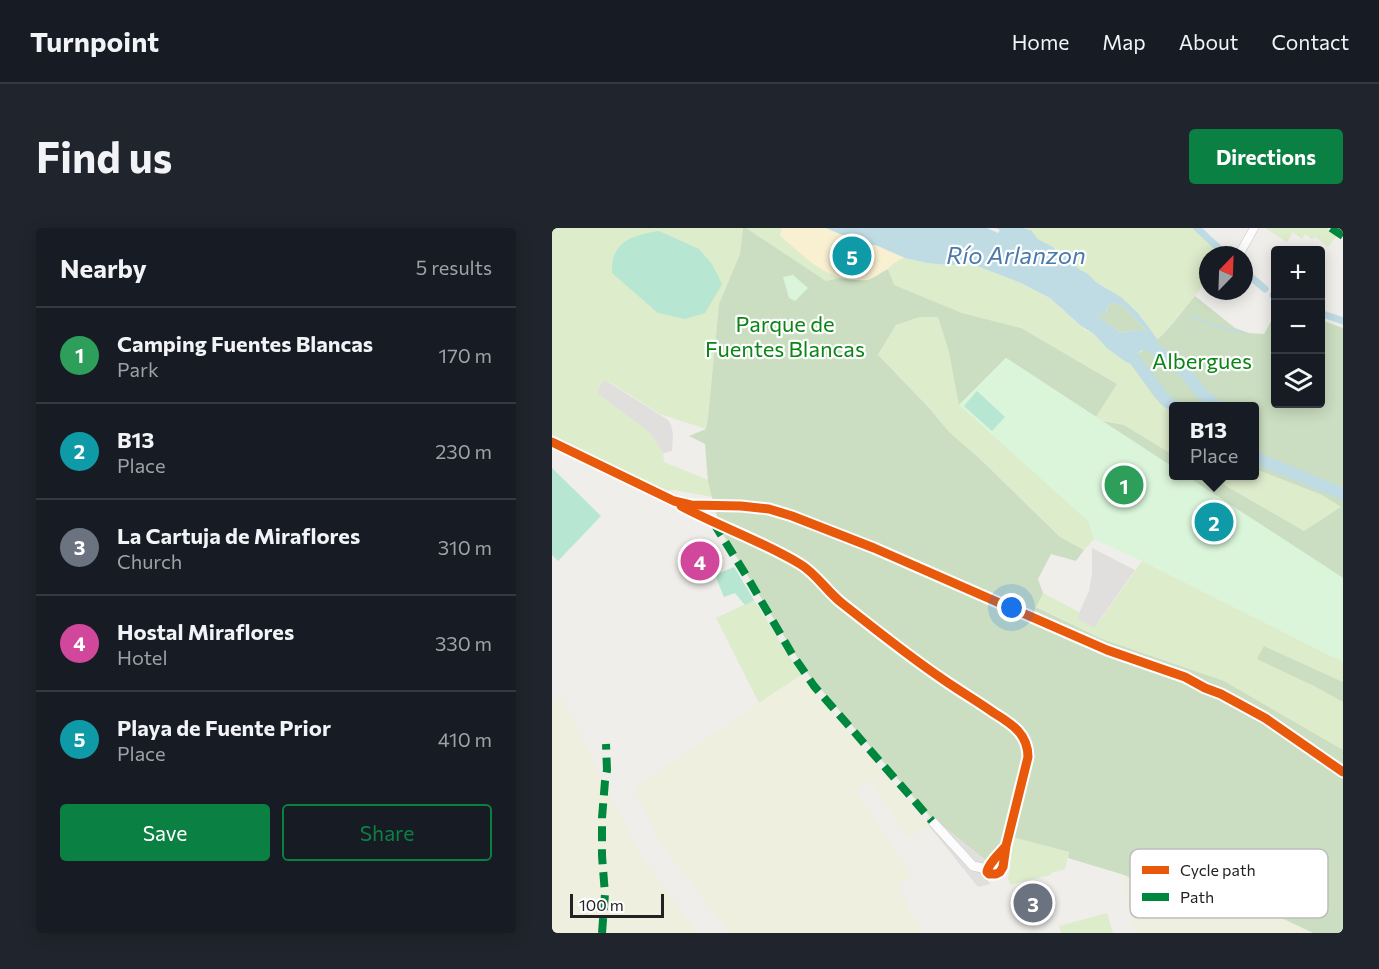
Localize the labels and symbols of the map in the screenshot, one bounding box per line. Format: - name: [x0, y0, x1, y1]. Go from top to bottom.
- pin: 5: [832, 234, 872, 279]
- water label: Río Arlanzon: [946, 240, 1086, 269]
- north arrow: [1199, 246, 1253, 300]
- park label: Parque de Fuentes Blancas: [705, 310, 865, 362]
- park label: Albergues: [1152, 347, 1252, 374]
- pin: 1: [1104, 462, 1144, 508]
- pin: 2: [1194, 500, 1234, 544]
- pin: 4: [680, 538, 720, 584]
- your location: [997, 593, 1026, 622]
- legend: [1130, 849, 1328, 918]
- text: Cycle path: [1180, 860, 1256, 879]
- pin: 3: [1014, 880, 1052, 926]
- text: Path: [1180, 887, 1214, 906]
- scale bar: [570, 891, 664, 918]

